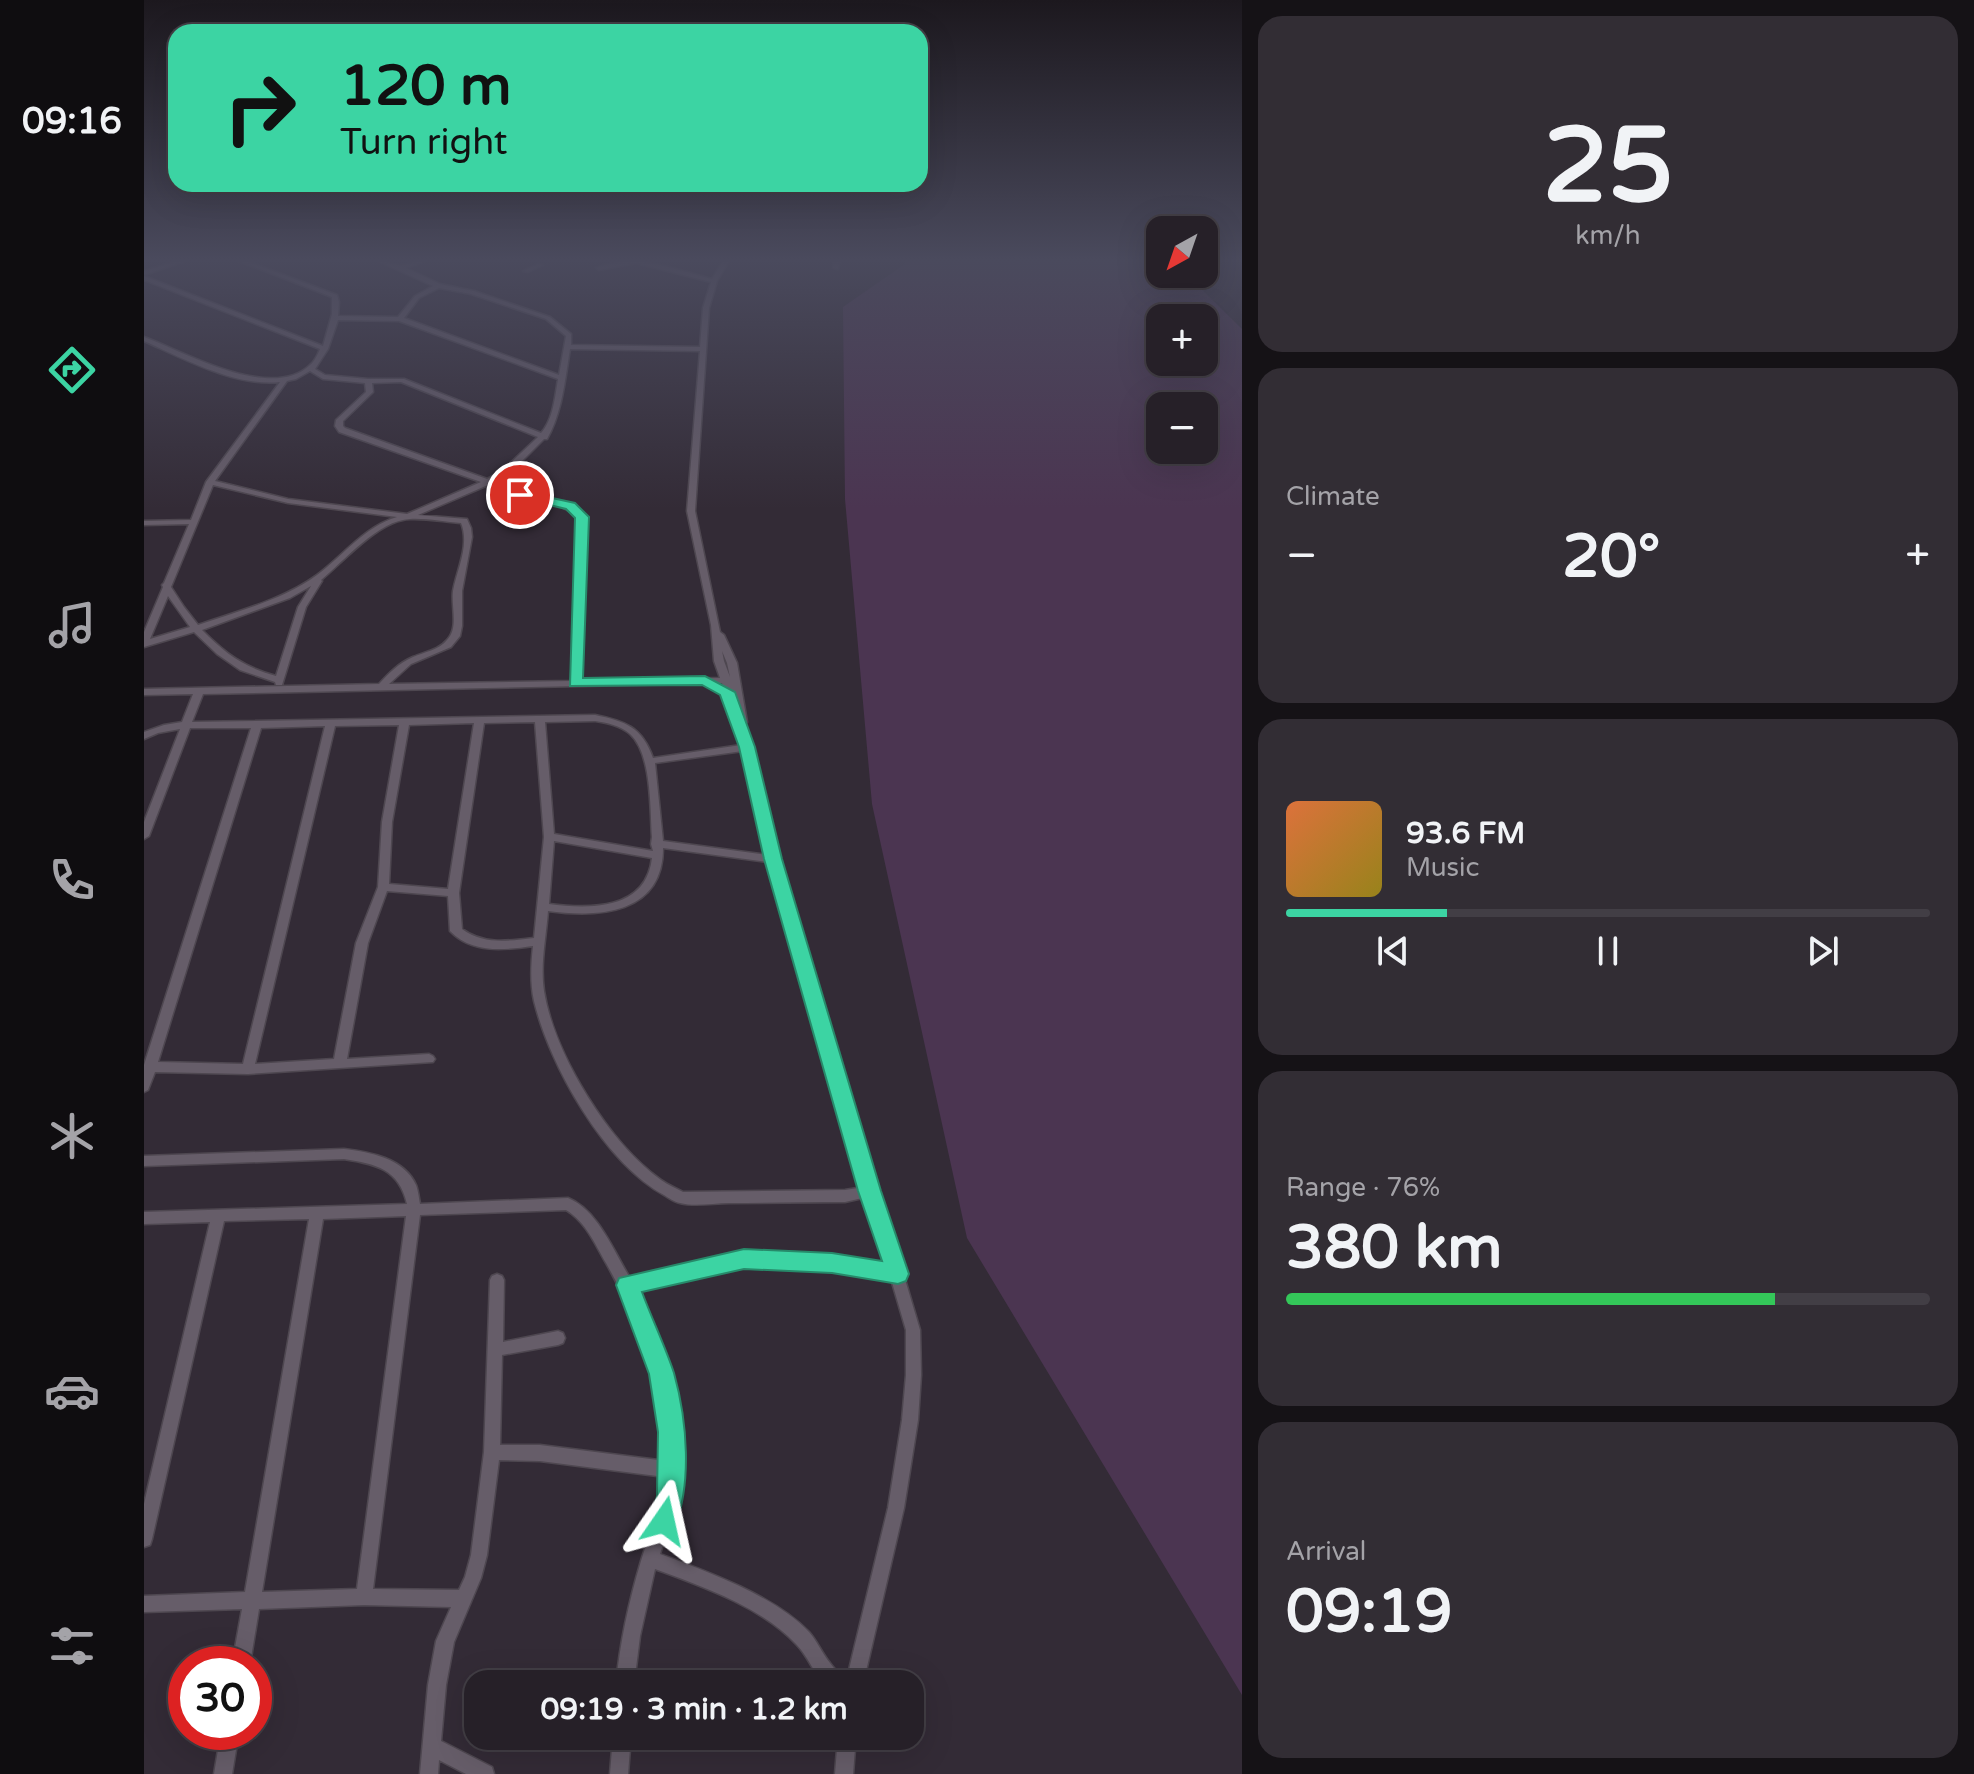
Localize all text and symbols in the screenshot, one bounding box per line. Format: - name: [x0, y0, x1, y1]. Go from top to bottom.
- text: 120 m: [340, 53, 511, 120]
- icon: right: [208, 56, 312, 160]
- text: 09:16: [22, 100, 122, 143]
- text: 25: [1543, 105, 1673, 230]
- text: Turn right: [340, 121, 507, 164]
- north arrow: [1146, 216, 1218, 288]
- map controls: [1146, 216, 1218, 464]
- text: km/h: [1575, 220, 1641, 251]
- button: +: [1146, 304, 1218, 376]
- icon: directions: [44, 342, 100, 398]
- button: −: [1146, 392, 1218, 464]
- pin: [486, 461, 554, 529]
- icon: arrive: [498, 473, 542, 517]
- text: Climate: [1286, 481, 1380, 512]
- text: 20°: [1562, 521, 1660, 593]
- text: −: [1286, 530, 1317, 583]
- text: +: [1905, 530, 1930, 583]
- icon: music: [44, 597, 100, 653]
- text: 93.6 FM: [1406, 815, 1525, 852]
- icon: phone: [44, 852, 100, 908]
- text: Music: [1406, 852, 1479, 883]
- icon: previous: [1371, 929, 1415, 973]
- icon: pause: [1586, 929, 1630, 973]
- icon: next: [1801, 929, 1845, 973]
- icon: climate: [44, 1108, 100, 1164]
- text: Range · 76%: [1286, 1172, 1440, 1203]
- text: 380 km: [1286, 1212, 1502, 1284]
- icon: car: [44, 1363, 100, 1419]
- position arrow: [622, 1479, 706, 1563]
- text: Arrival: [1286, 1536, 1366, 1567]
- text: 09:19: [1286, 1576, 1452, 1648]
- icon: filters: [44, 1618, 100, 1674]
- speed limit sign: 30: [168, 1646, 272, 1750]
- text: 09:19 · 3 min · 1.2 km: [540, 1691, 848, 1728]

